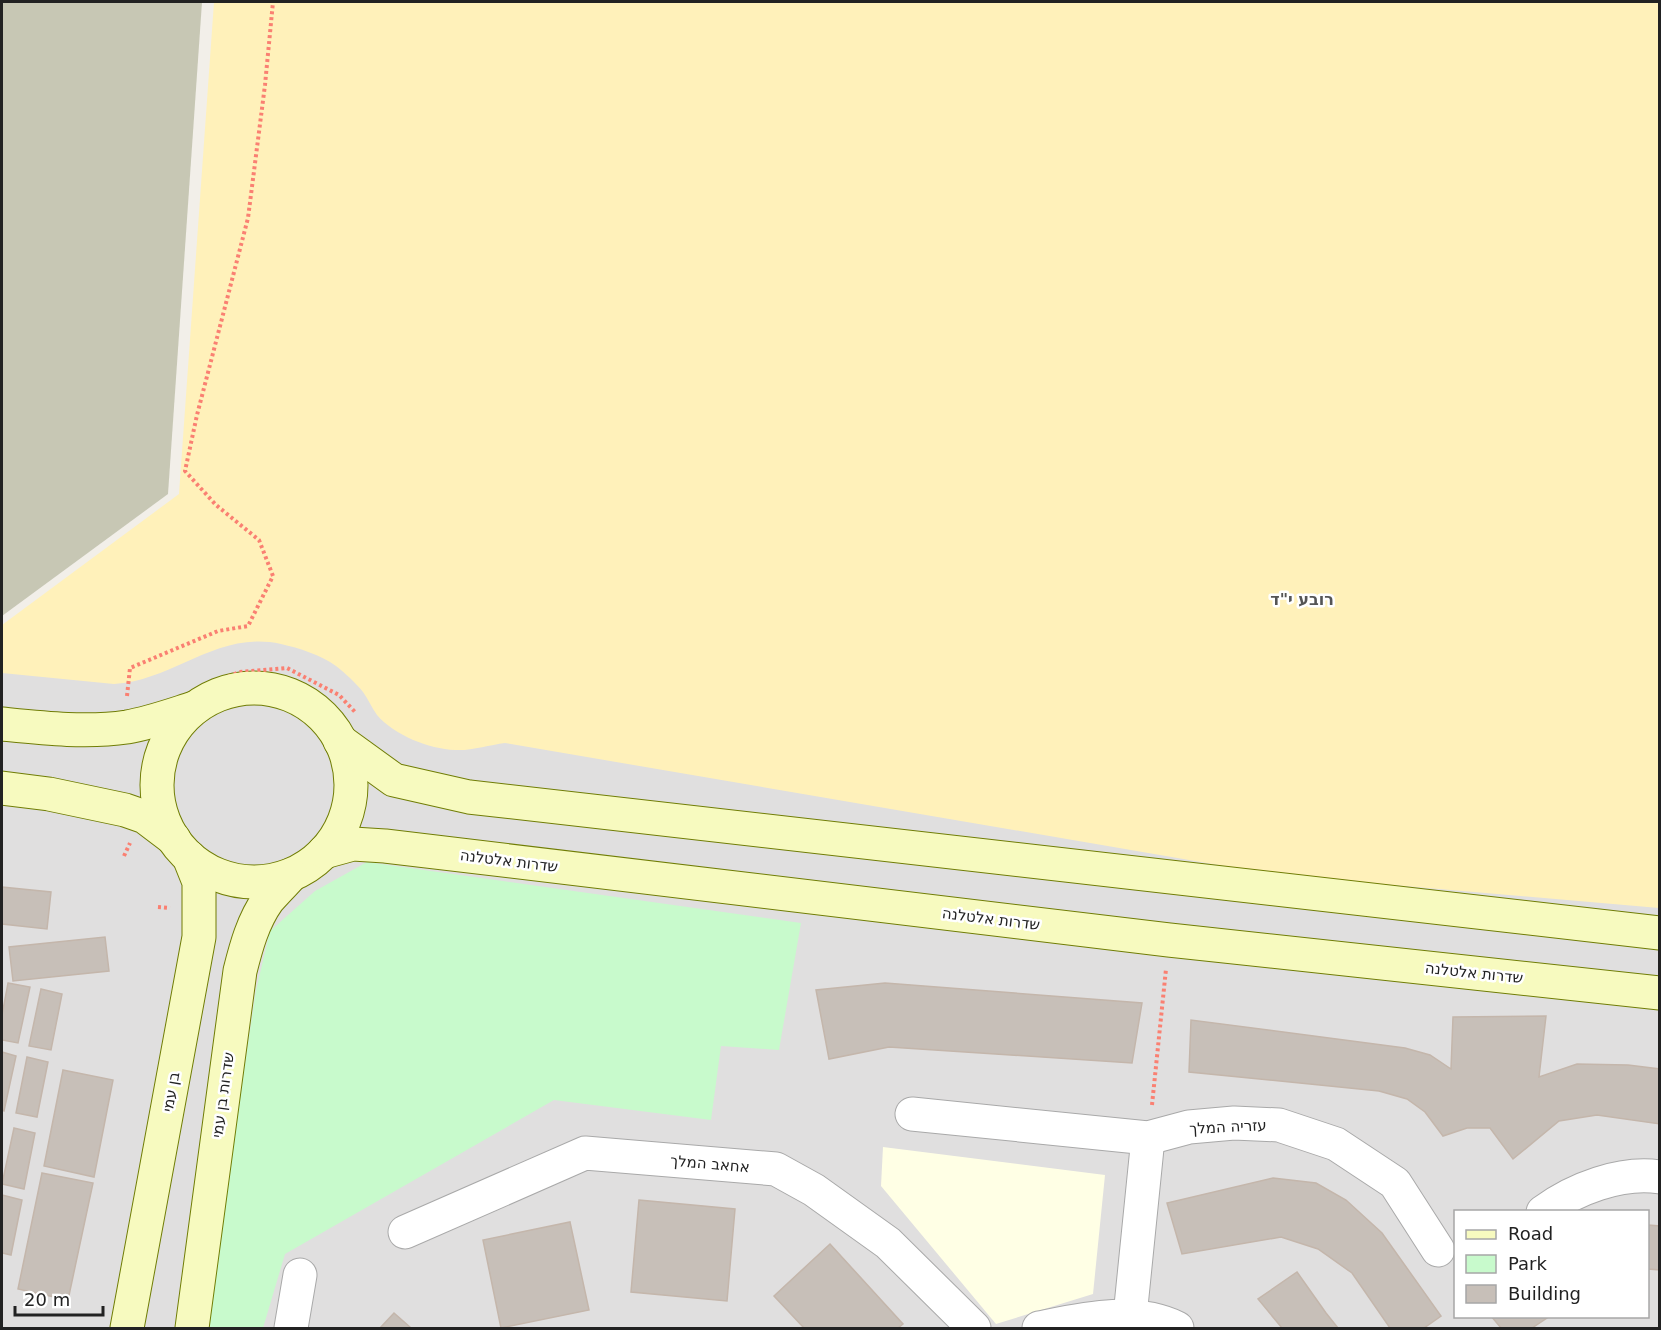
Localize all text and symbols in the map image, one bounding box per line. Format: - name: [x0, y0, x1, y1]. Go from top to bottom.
- district label: רובע י"ד: [1270, 590, 1334, 609]
- street label: שדרות אלטלנה: [459, 846, 559, 876]
- street label: שדרות אלטלנה: [941, 904, 1041, 934]
- street label: שדרות אלטלנה: [1424, 959, 1524, 987]
- street label: שדרות בן עמי: [208, 1051, 238, 1139]
- street label: בן עמי: [159, 1070, 183, 1113]
- street label: עזריה המלך: [1189, 1116, 1267, 1138]
- street label: אחאב המלך: [669, 1152, 751, 1176]
- legend: [1454, 1210, 1649, 1318]
- text: Road: [1508, 1223, 1553, 1244]
- text: Park: [1508, 1253, 1547, 1274]
- scale bar: [15, 1279, 104, 1317]
- text: Building: [1508, 1283, 1581, 1304]
- text: 20 m: [24, 1289, 70, 1310]

